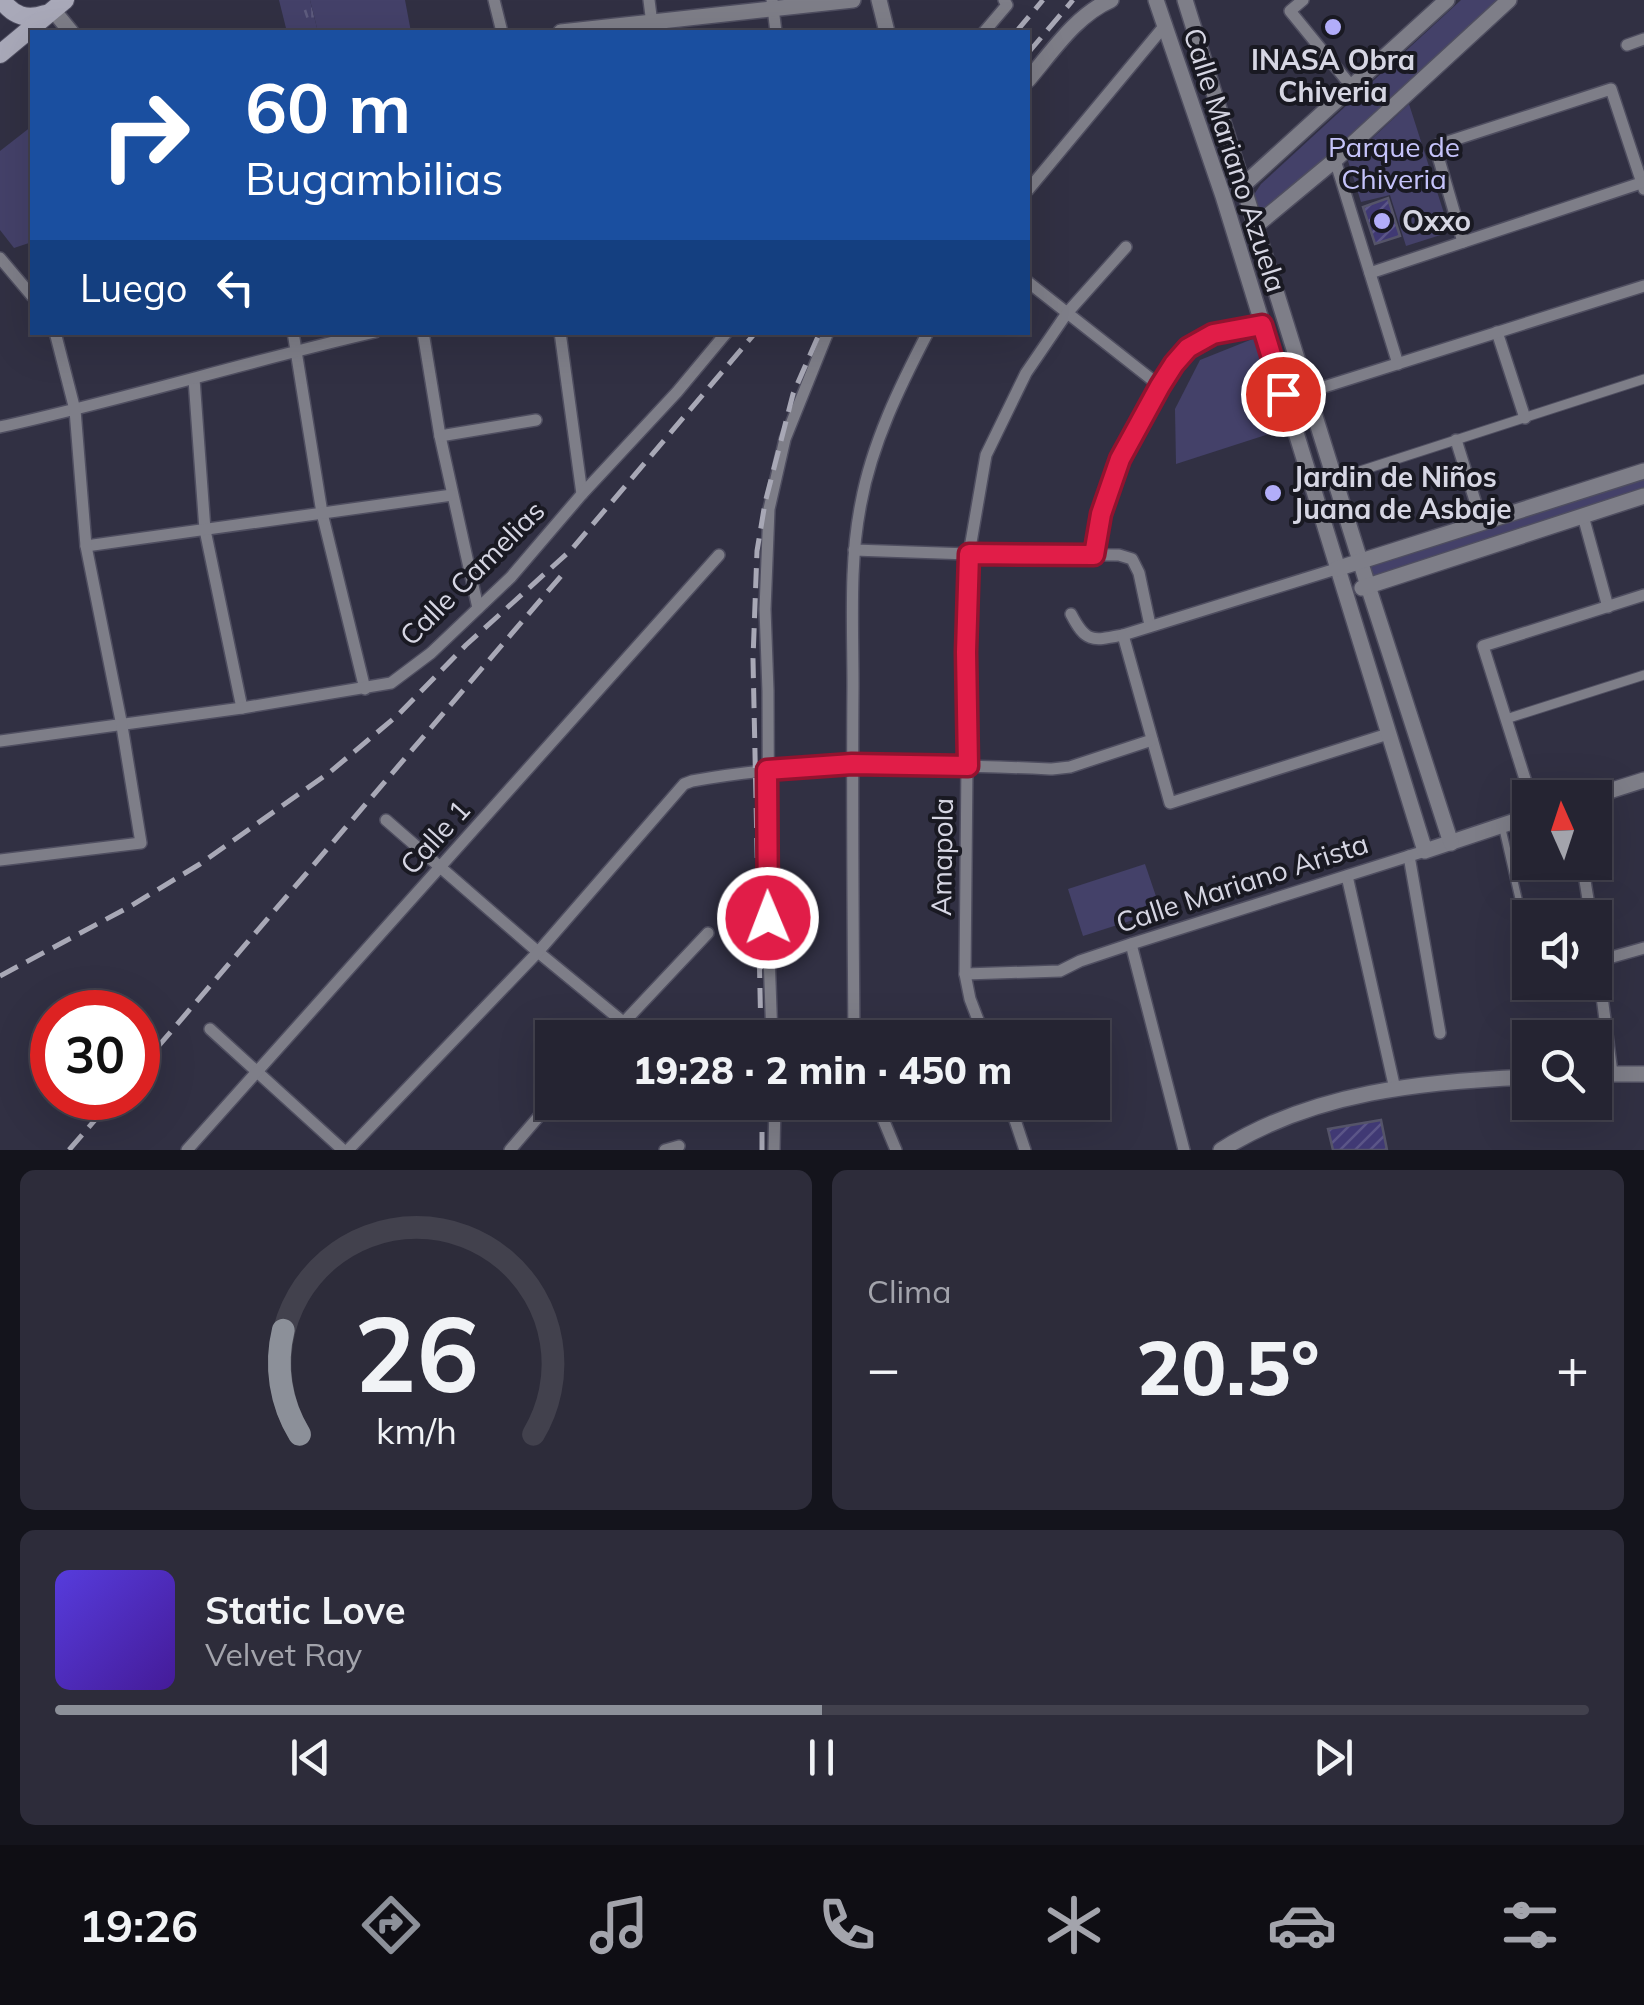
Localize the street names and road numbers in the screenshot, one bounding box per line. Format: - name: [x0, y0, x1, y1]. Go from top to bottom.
- street label: Calle Mariano Azuela: [1176, 23, 1295, 296]
- street label: Calle Camelias: [392, 493, 551, 652]
- street label: Calle 1: [392, 792, 477, 881]
- street label: Amapola: [923, 798, 960, 916]
- street label: Calle Mariano Arista: [1111, 825, 1372, 940]

